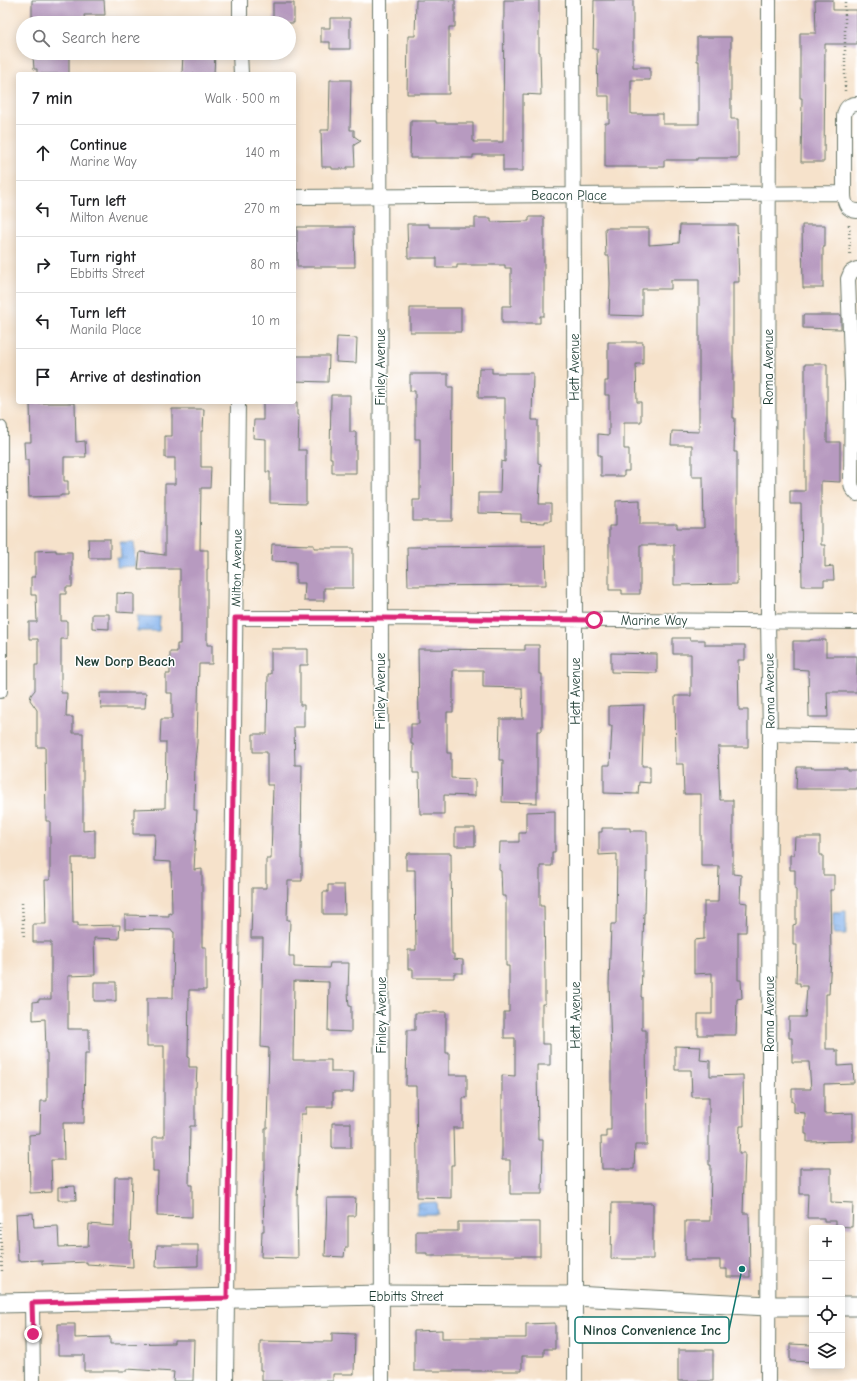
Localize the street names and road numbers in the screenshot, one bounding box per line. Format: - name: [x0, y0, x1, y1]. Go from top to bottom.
- street label: Beacon Place: [531, 188, 607, 203]
- street label: Finley Avenue: [373, 328, 388, 405]
- street label: Roma Avenue: [761, 329, 776, 405]
- street label: Hett Avenue: [567, 333, 582, 401]
- street label: Milton Avenue: [228, 528, 245, 607]
- street label: Marine Way: [621, 613, 688, 628]
- street label: Finley Avenue: [373, 652, 388, 729]
- street label: Roma Avenue: [761, 652, 778, 729]
- street label: Hett Avenue: [568, 657, 583, 725]
- street label: Finley Avenue: [374, 976, 389, 1053]
- street label: Roma Avenue: [762, 976, 777, 1052]
- street label: Hett Avenue: [568, 981, 583, 1049]
- street label: Ebbitts Street: [369, 1289, 444, 1304]

